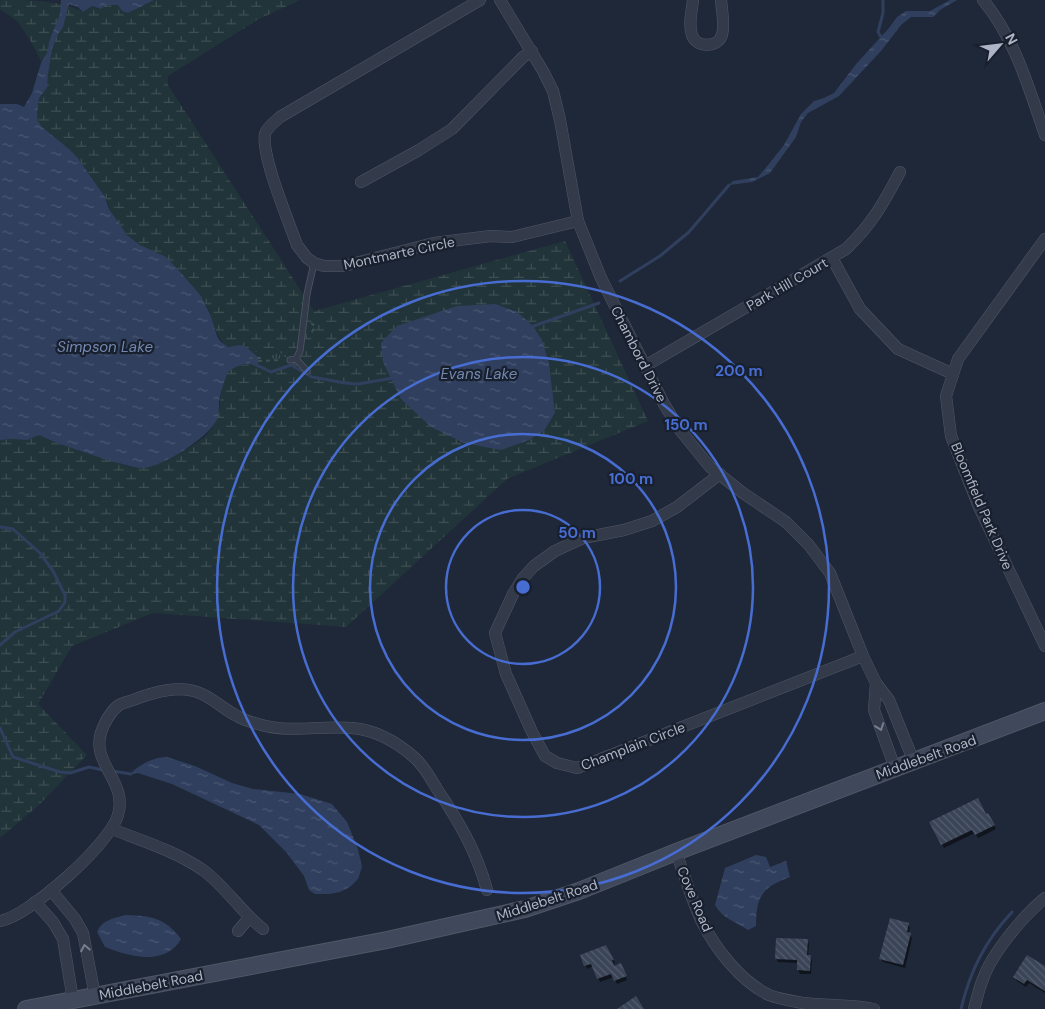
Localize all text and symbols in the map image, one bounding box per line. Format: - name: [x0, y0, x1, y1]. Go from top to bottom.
- north arrow: [975, 20, 1025, 70]
- text: N: [1001, 30, 1022, 48]
- street label: Montmarte Circle: [342, 232, 456, 274]
- street label: Park Hill Court: [743, 253, 831, 315]
- street label: Chambord Drive: [607, 303, 671, 405]
- water label: Simpson Lake: [57, 337, 153, 357]
- text: 200 m: [715, 361, 763, 381]
- water label: Evans Lake: [441, 364, 518, 384]
- text: 150 m: [665, 415, 708, 435]
- street label: Bloomfield Park Drive: [947, 440, 1017, 572]
- text: 100 m: [609, 469, 653, 489]
- text: 50 m: [558, 523, 596, 543]
- centre of rings: [514, 578, 532, 596]
- street label: Champlain Circle: [578, 718, 688, 774]
- one-way arrow: [874, 722, 884, 730]
- street label: Middlebelt Road: [873, 731, 979, 783]
- street label: Cove Road: [673, 864, 717, 934]
- street label: Middlebelt Road: [494, 875, 600, 925]
- one-way arrow: [81, 944, 91, 953]
- street label: Middlebelt Road: [98, 966, 204, 1004]

